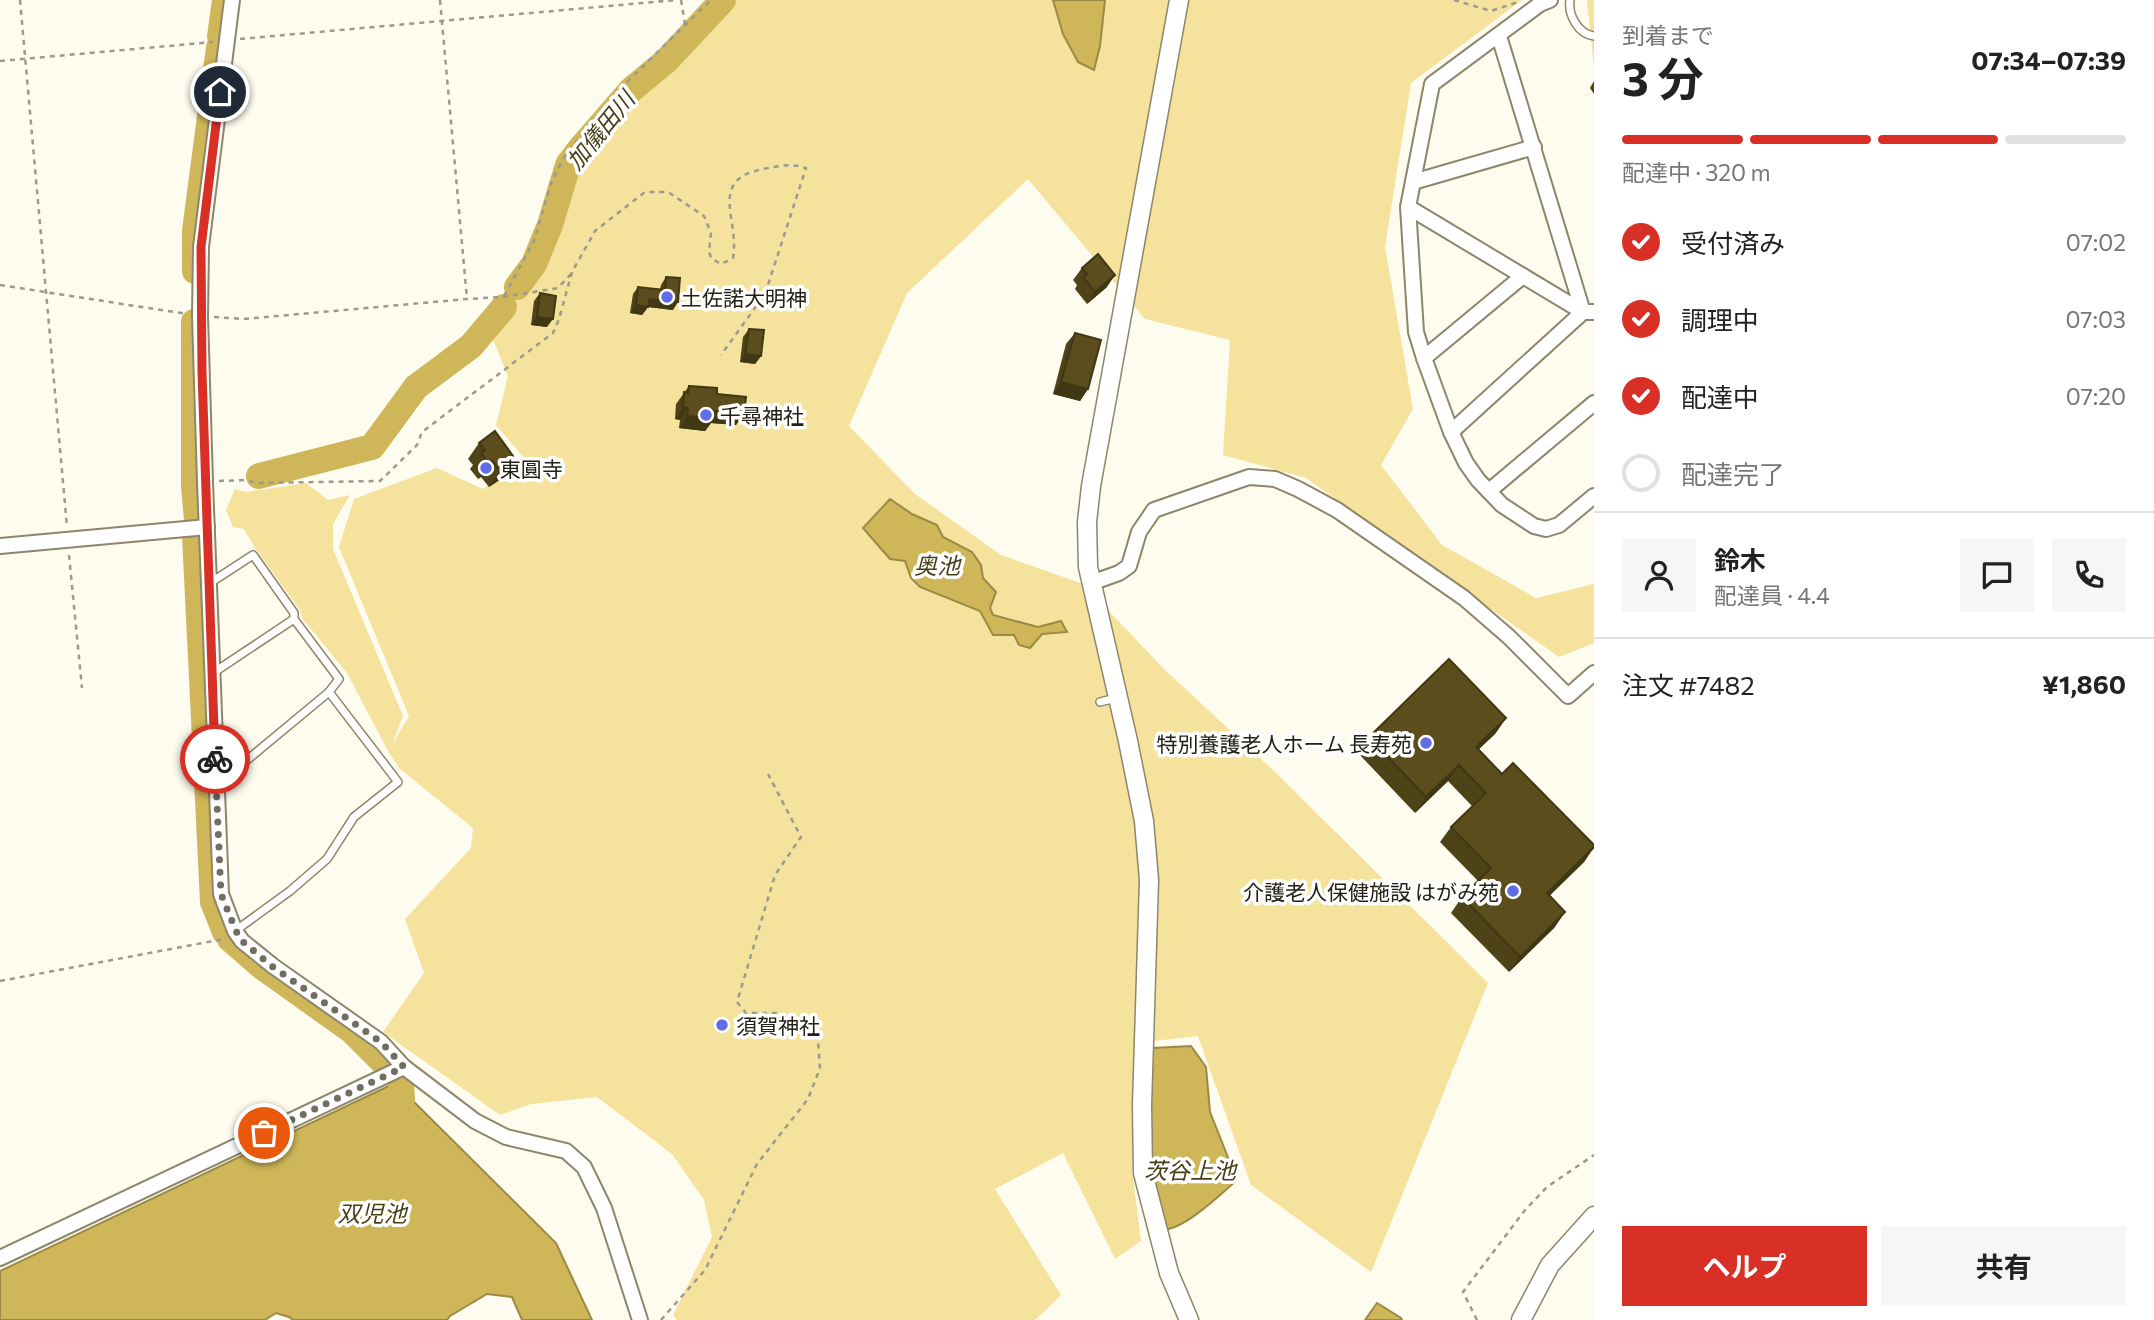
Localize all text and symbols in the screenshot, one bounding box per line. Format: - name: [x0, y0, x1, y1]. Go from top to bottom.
- text: 到着まで: [1622, 21, 1714, 49]
- text: 07:34–07:39: [1971, 44, 2126, 75]
- text: 3 分: [1622, 49, 1704, 105]
- pin: [190, 62, 250, 122]
- icon: home: [201, 73, 239, 111]
- water label: 加儀田川: [560, 83, 642, 175]
- text: 配達中 · 320 m: [1622, 158, 1770, 186]
- icon: check: [1622, 223, 1660, 261]
- text: 受付済み: [1681, 227, 1785, 258]
- text: 07:02: [2066, 228, 2126, 256]
- place label: 土佐諾大明神: [681, 285, 807, 310]
- marker: 土佐諾大明神: [659, 289, 675, 305]
- icon: check: [1622, 300, 1660, 338]
- text: 調理中: [1681, 304, 1759, 335]
- text: 07:03: [2065, 305, 2126, 333]
- icon: check: [1622, 377, 1660, 415]
- text: 配達中: [1681, 381, 1759, 412]
- text: 07:20: [2066, 382, 2126, 410]
- place label: 千尋神社: [720, 403, 804, 428]
- marker: 千尋神社: [698, 407, 714, 423]
- place label: 東圓寺: [500, 456, 563, 481]
- text: 配達完了: [1681, 458, 1785, 489]
- marker: 東圓寺: [478, 460, 494, 476]
- button: person: [1622, 538, 1696, 612]
- button: chat: [1960, 538, 2034, 612]
- button: phone: [2052, 538, 2126, 612]
- text: 鈴木: [1714, 544, 1766, 575]
- water label: 奥池: [914, 551, 962, 579]
- text: 配達員 · 4.4: [1714, 581, 1830, 609]
- text: ¥1,860: [2042, 668, 2126, 699]
- text: 注文 #7482: [1622, 669, 1755, 700]
- courier: [180, 724, 250, 794]
- place label: 特別養護老人ホーム 長寿苑: [1157, 731, 1412, 756]
- marker: 特別養護老人ホーム 長寿苑: [1418, 735, 1434, 751]
- icon: bike: [196, 740, 234, 778]
- place label: 介護老人保健施設 はがみ苑: [1243, 879, 1499, 904]
- marker: 介護老人保健施設 はがみ苑: [1505, 883, 1521, 899]
- place label: 須賀神社: [736, 1013, 820, 1038]
- marker: 須賀神社: [714, 1017, 730, 1033]
- pin: [234, 1103, 294, 1163]
- icon: bag: [245, 1114, 283, 1152]
- water label: 茨谷上池: [1144, 1156, 1238, 1184]
- water label: 双児池: [338, 1199, 409, 1227]
- button: ヘルプ: [1622, 1226, 1867, 1306]
- button: 共有: [1881, 1226, 2126, 1306]

